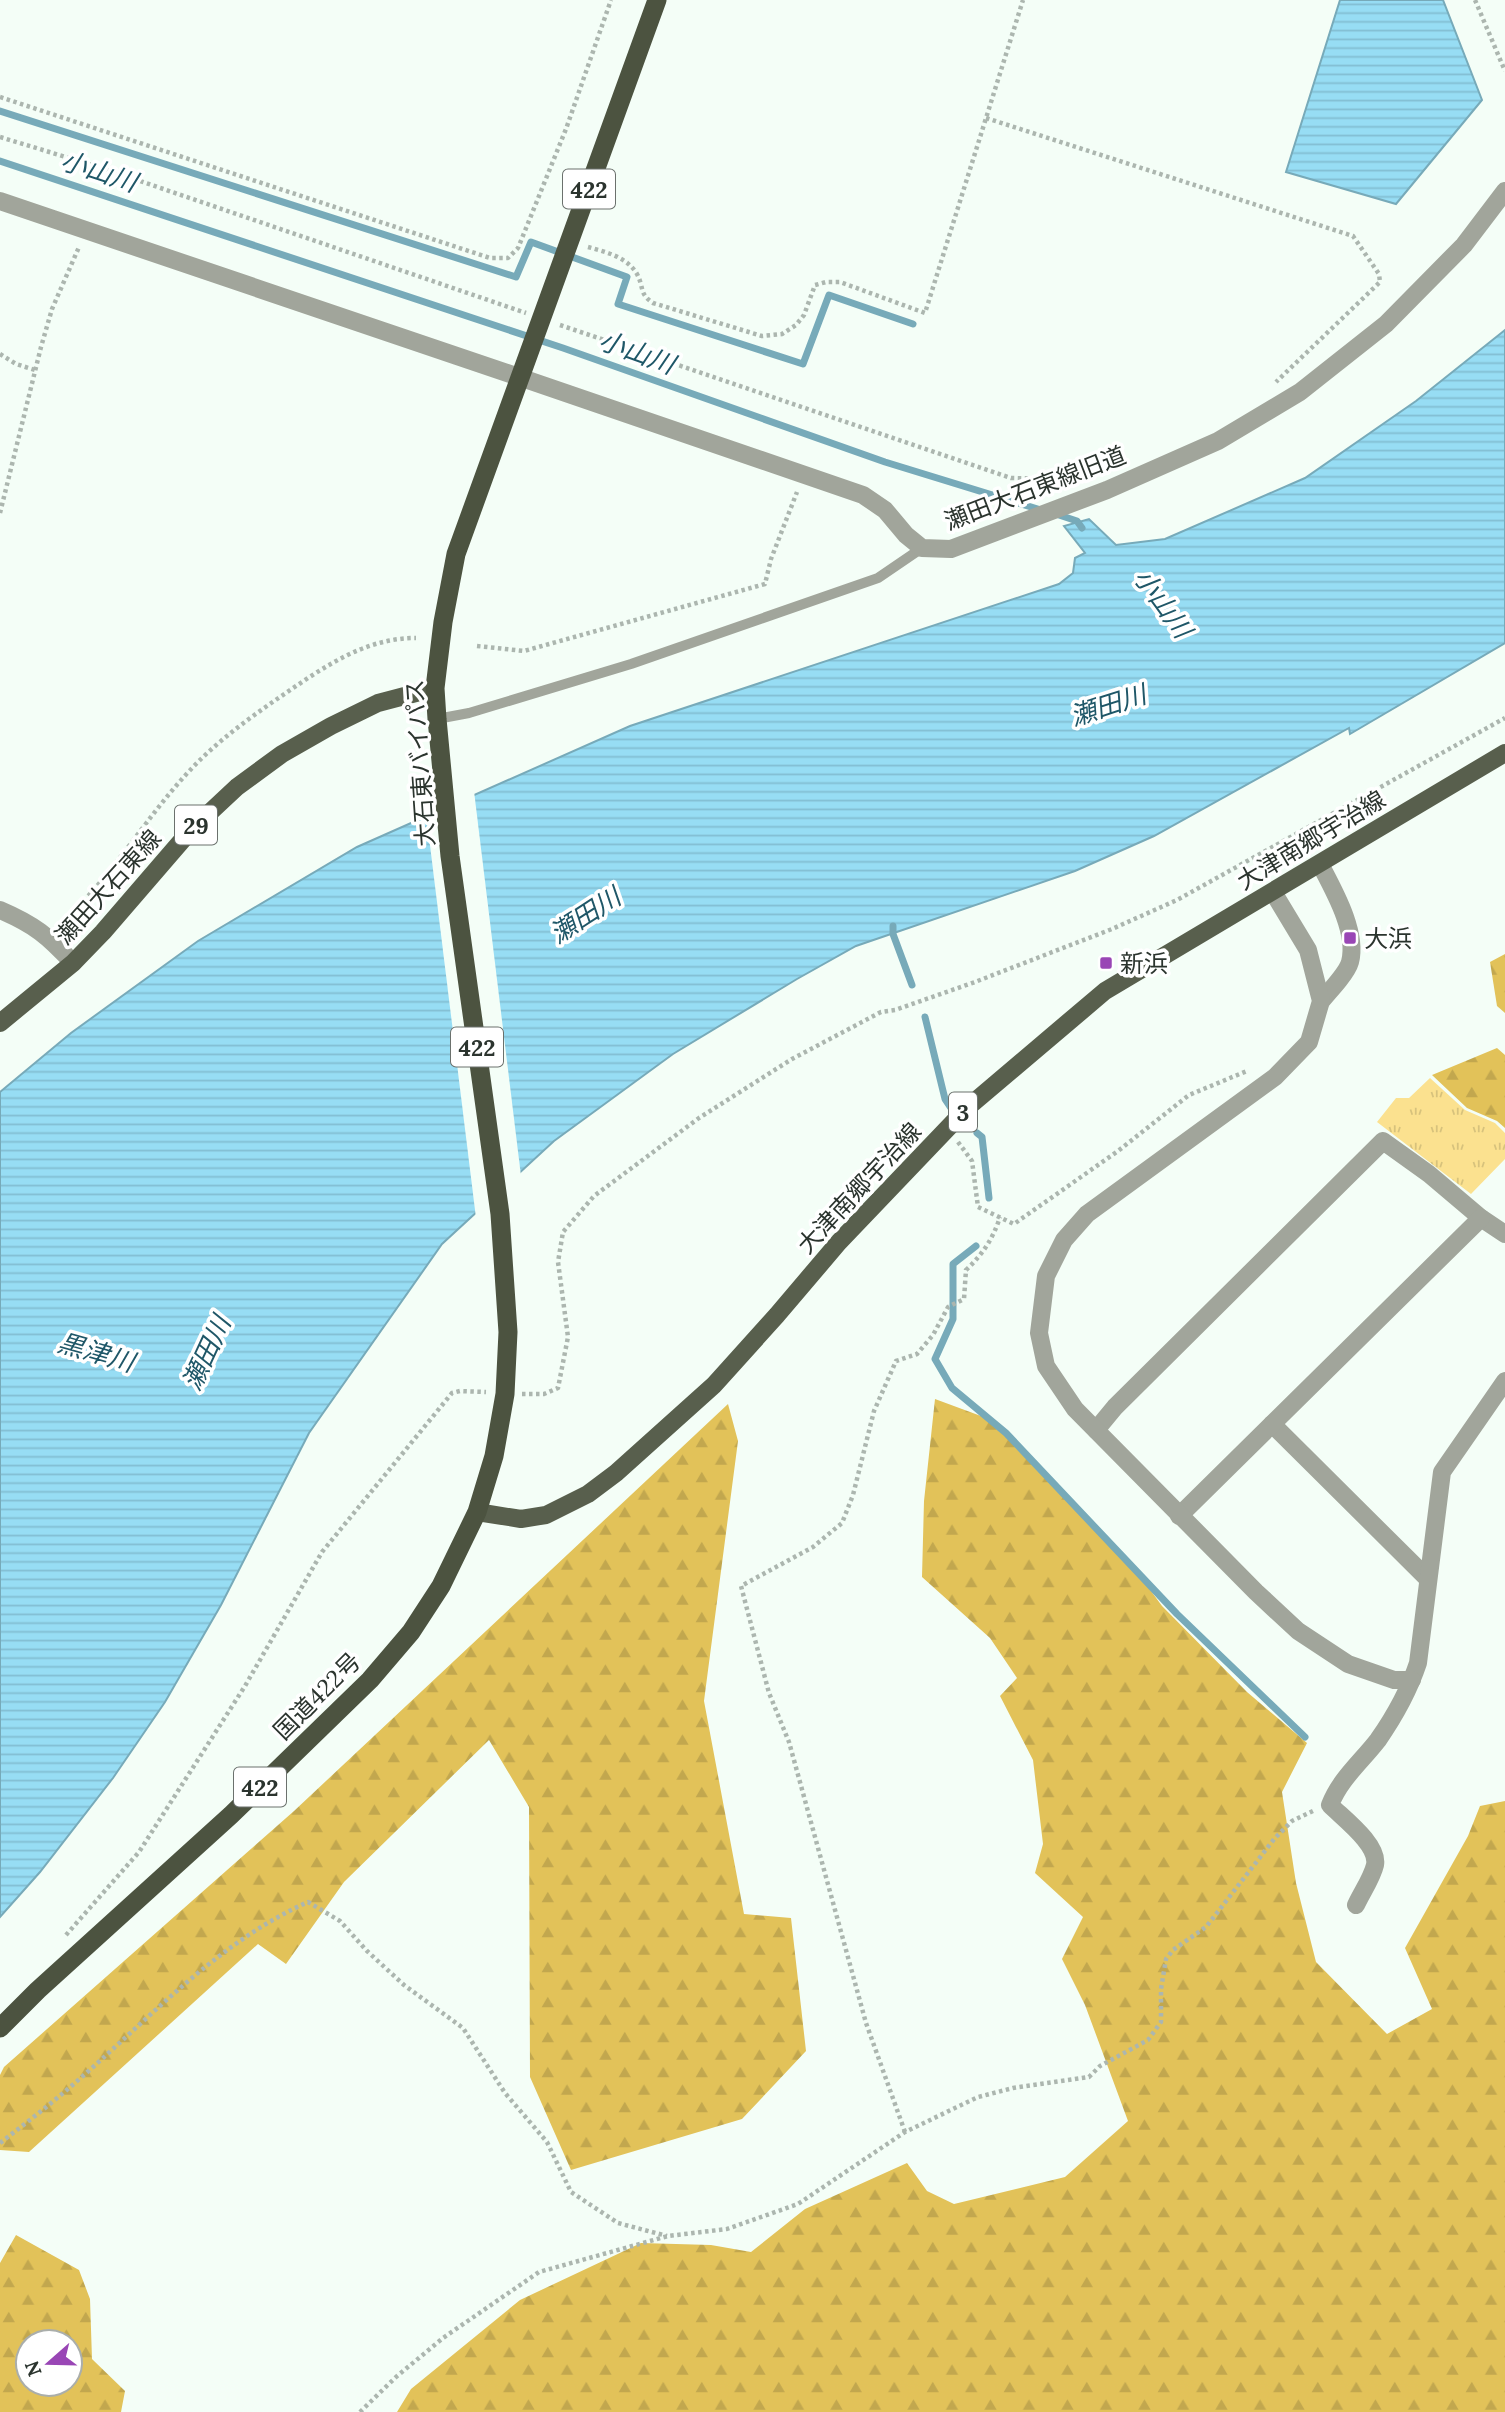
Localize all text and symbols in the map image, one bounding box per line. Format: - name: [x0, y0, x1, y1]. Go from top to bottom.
- water label: 小山川: [57, 143, 144, 200]
- road number: 422: [563, 170, 615, 208]
- water label: 小山川: [595, 323, 682, 382]
- street label: 瀬田大石東線旧道: [940, 439, 1130, 537]
- water label: 小山川: [1127, 562, 1201, 647]
- water label: 瀬田川: [1066, 676, 1153, 733]
- street label: 大石東バイパス: [399, 678, 441, 848]
- street label: 大津南郷宇治線: [1231, 783, 1391, 897]
- road number: 29: [175, 806, 217, 845]
- street label: 瀬田大石東線: [48, 823, 168, 951]
- water label: 瀬田川: [543, 878, 629, 950]
- place label: 大浜: [1364, 923, 1412, 954]
- marker: 大浜: [1342, 930, 1358, 946]
- place label: 新浜: [1120, 948, 1168, 979]
- marker: 新浜: [1098, 955, 1114, 971]
- road number: 422: [451, 1028, 503, 1066]
- road number: 3: [949, 1092, 977, 1132]
- street label: 大津南郷宇治線: [790, 1116, 928, 1260]
- water label: 瀬田川: [175, 1308, 239, 1395]
- water label: 黒津川: [54, 1325, 141, 1379]
- street label: 国道422号: [267, 1646, 367, 1746]
- road number: 422: [234, 1768, 286, 1806]
- north arrow: [14, 2328, 84, 2398]
- text: N: [19, 2358, 47, 2380]

